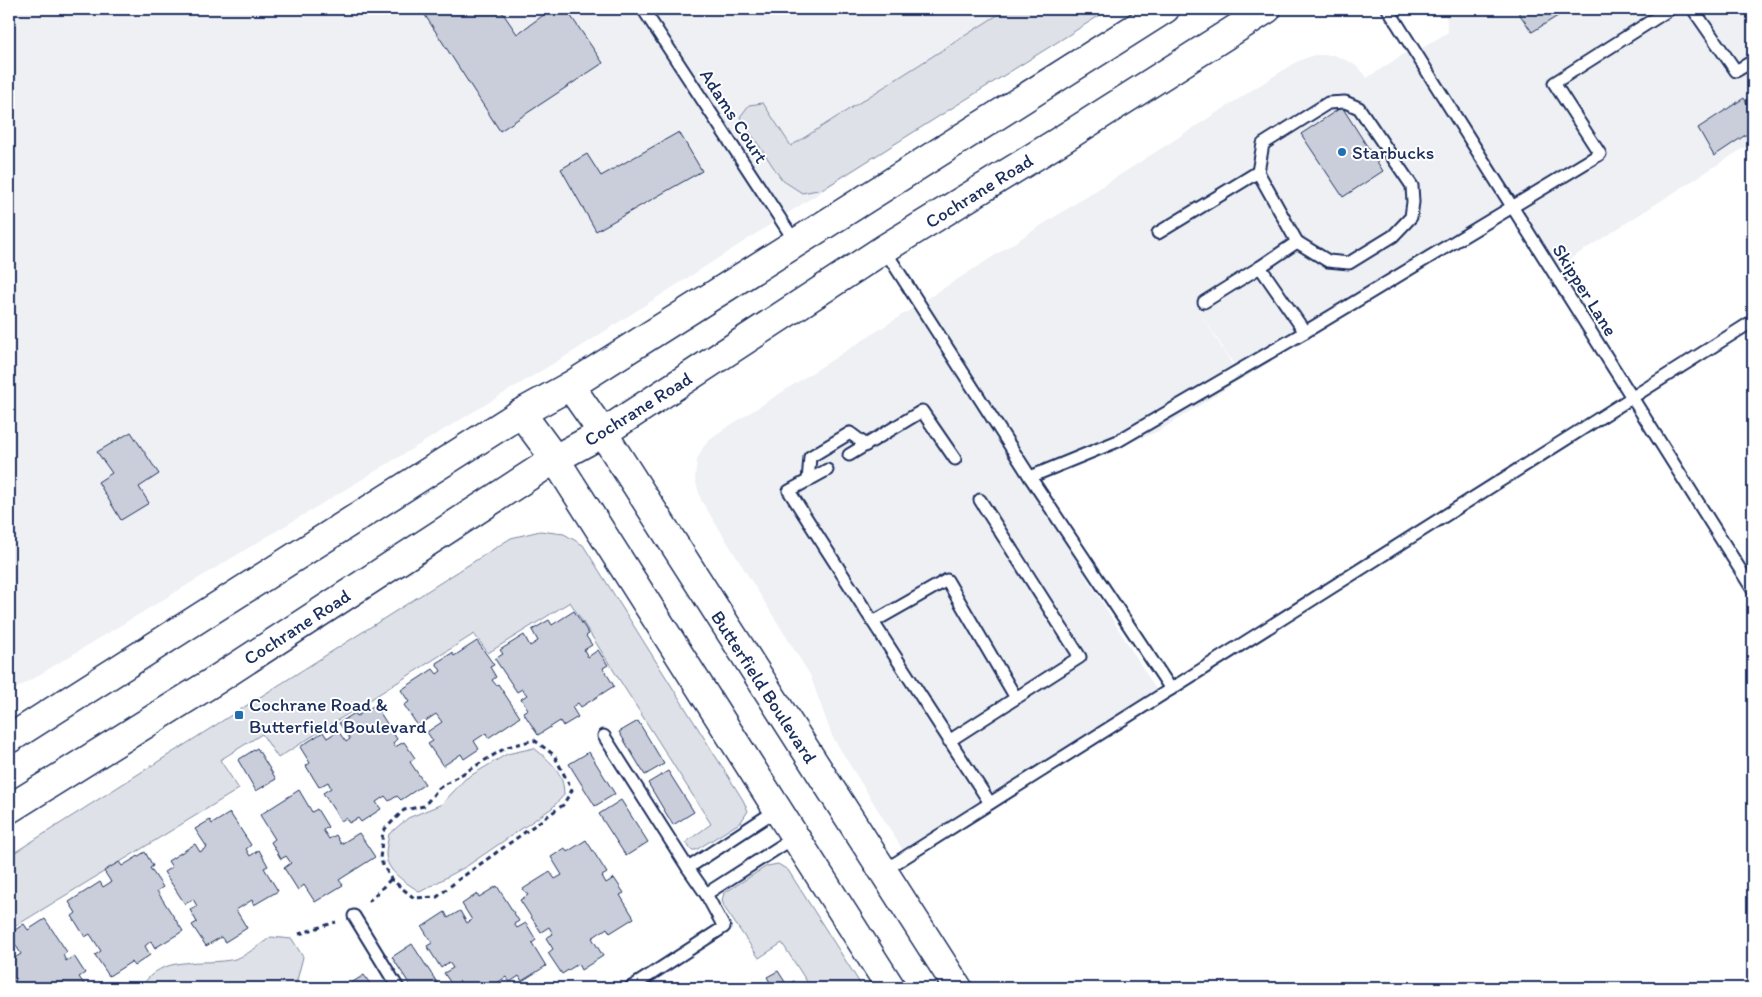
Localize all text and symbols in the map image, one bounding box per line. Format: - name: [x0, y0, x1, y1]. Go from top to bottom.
- street label: Adams Court: [695, 65, 773, 167]
- place label: Starbucks: [1352, 141, 1434, 164]
- marker: Starbucks: [1336, 146, 1348, 158]
- street label: Cochrane Road: [921, 149, 1037, 233]
- street label: Skipper Lane: [1548, 240, 1622, 340]
- street label: Cochrane Road: [580, 367, 696, 451]
- street label: Cochrane Road: [239, 584, 355, 670]
- street label: Butterfield Boulevard: [706, 606, 822, 768]
- place label: Cochrane Road & Butterfield Boulevard: [249, 693, 427, 738]
- marker: Cochrane Road & Butterfield Boulevard: [233, 709, 245, 721]

